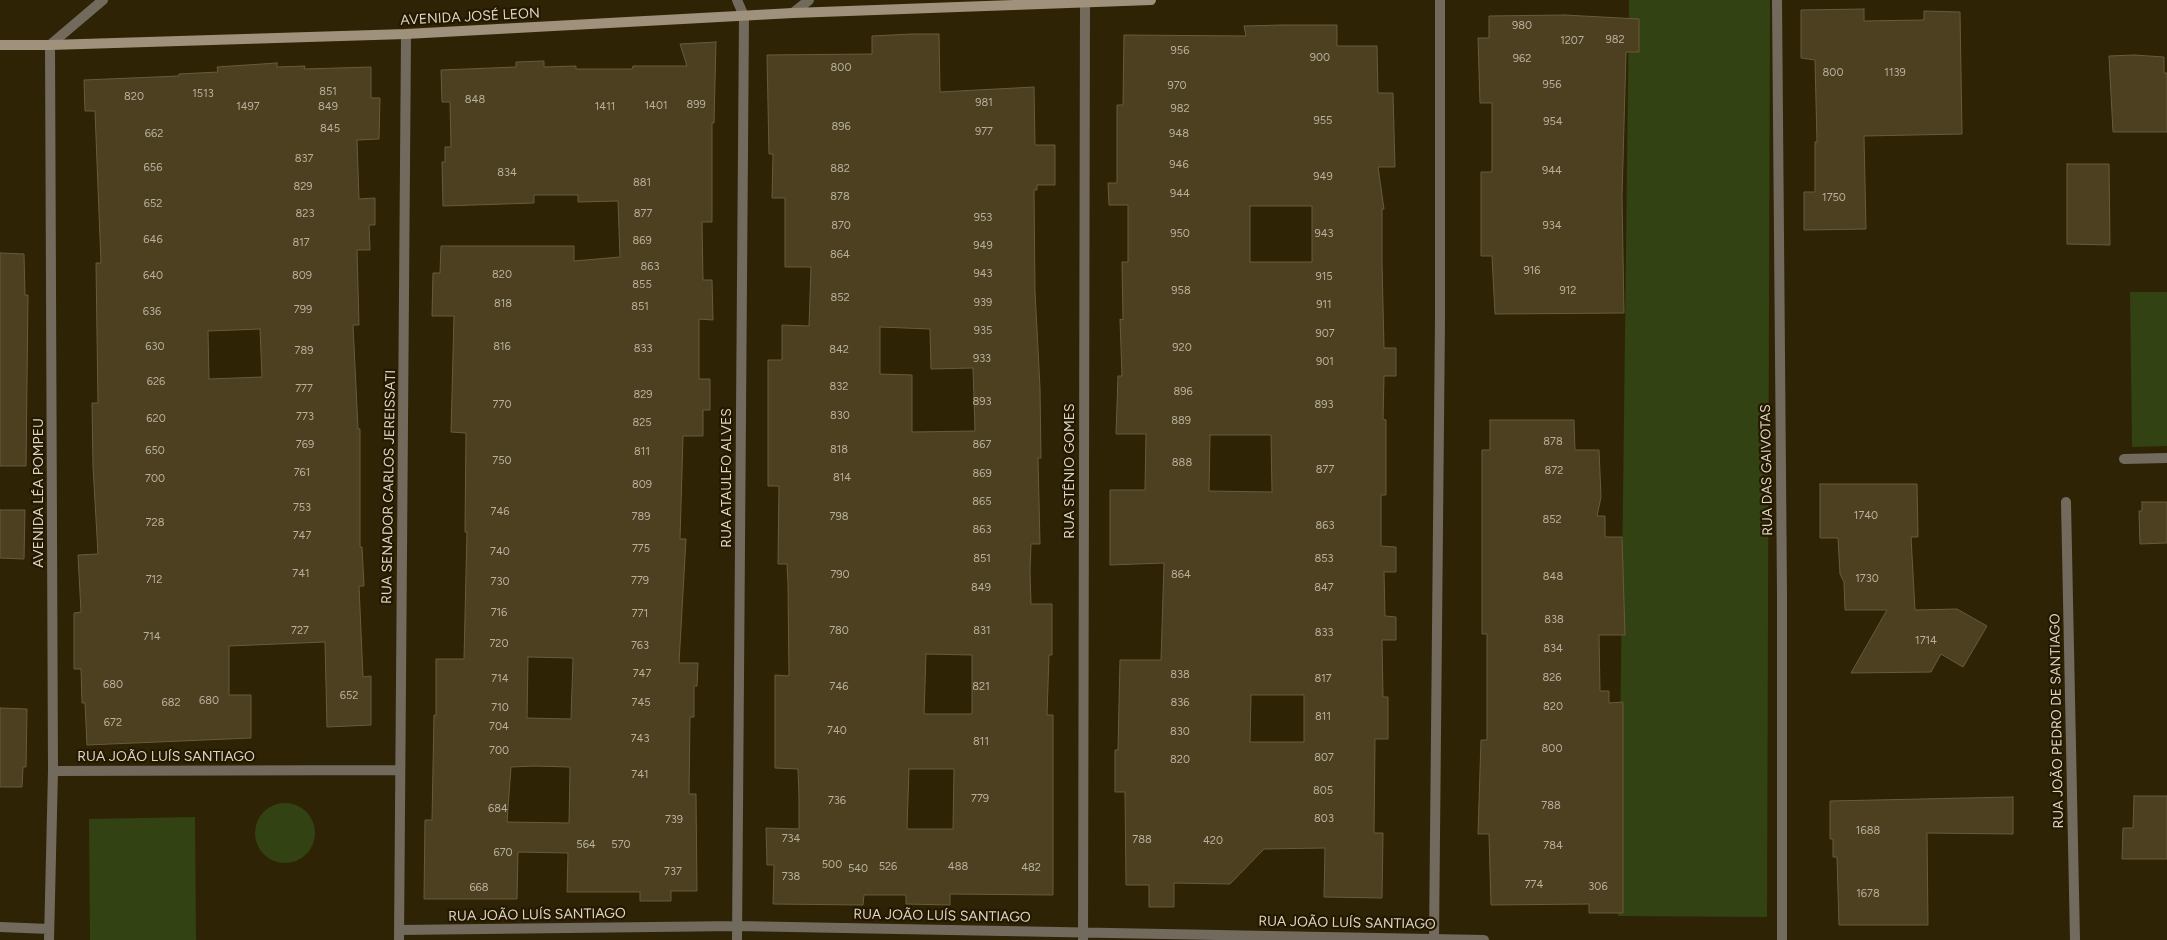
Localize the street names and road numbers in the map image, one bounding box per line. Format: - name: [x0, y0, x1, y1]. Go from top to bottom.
- street label: AVENIDA JOSÉ LEON: [400, 5, 540, 29]
- street label: RUA SENADOR CARLOS JEREISSATI: [379, 370, 399, 604]
- street label: RUA STÊNIO GOMES: [1062, 403, 1078, 539]
- street label: RUA DAS GAIVOTAS: [1757, 404, 1777, 536]
- street label: RUA ATAULFO ALVES: [719, 408, 735, 548]
- street label: AVENIDA LÉA POMPEU: [31, 418, 47, 568]
- street label: RUA JOÃO PEDRO DE SANTIAGO: [2047, 613, 2067, 829]
- street label: RUA JOÃO LUÍS SANTIAGO: [77, 749, 255, 765]
- street label: RUA JOÃO LUÍS SANTIAGO: [448, 905, 626, 925]
- street label: RUA JOÃO LUÍS SANTIAGO: [853, 906, 1031, 926]
- street label: RUA JOÃO LUÍS SANTIAGO: [1258, 913, 1436, 933]

